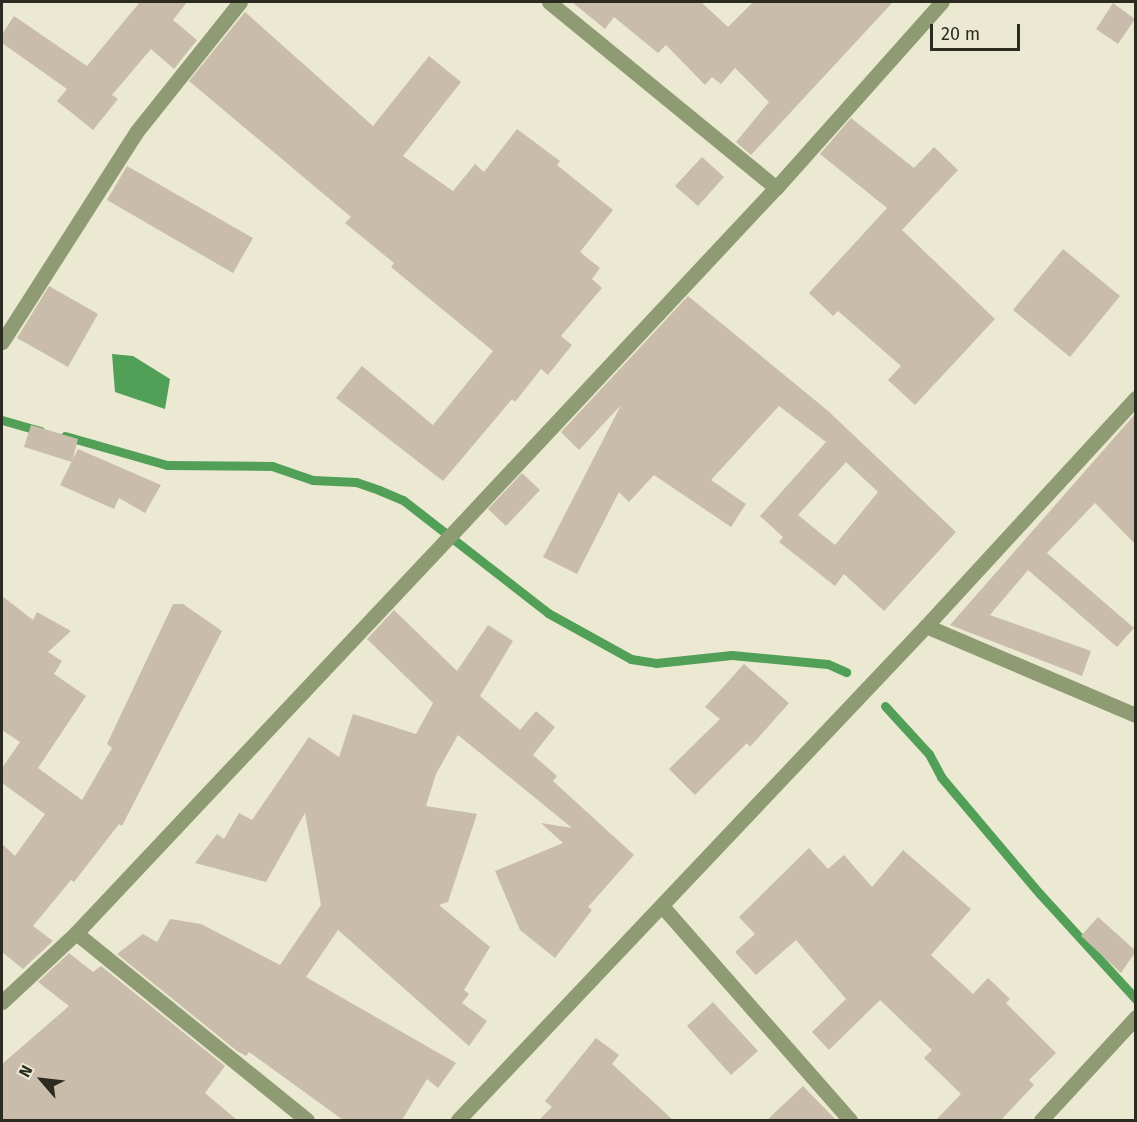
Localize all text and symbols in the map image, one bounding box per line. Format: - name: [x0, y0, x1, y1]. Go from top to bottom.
- scale bar: [933, 12, 1023, 50]
- text: 20 m: [941, 23, 980, 45]
- north arrow: [12, 1050, 72, 1110]
- text: N: [15, 1062, 37, 1080]

